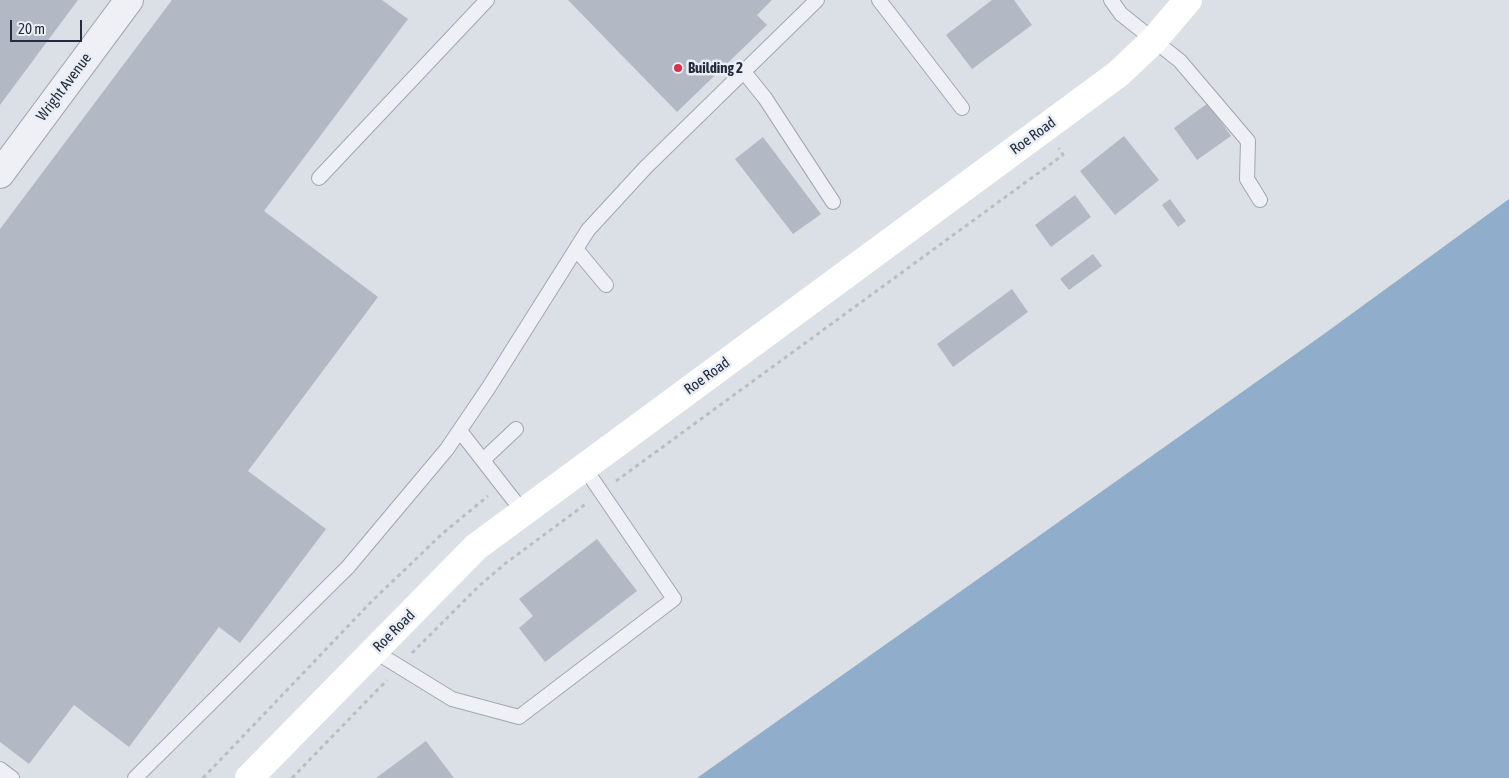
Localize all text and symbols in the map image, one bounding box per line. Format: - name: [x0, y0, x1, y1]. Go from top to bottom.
- scale bar: [12, 10, 85, 42]
- text: 20 m: [18, 20, 45, 37]
- street label: Wright Avenue: [33, 49, 95, 125]
- place label: Building 2: [688, 59, 743, 77]
- marker: Building 2: [672, 62, 684, 74]
- street label: Roe Road: [1007, 113, 1059, 159]
- street label: Roe Road: [681, 353, 733, 399]
- street label: Roe Road: [369, 606, 419, 656]

